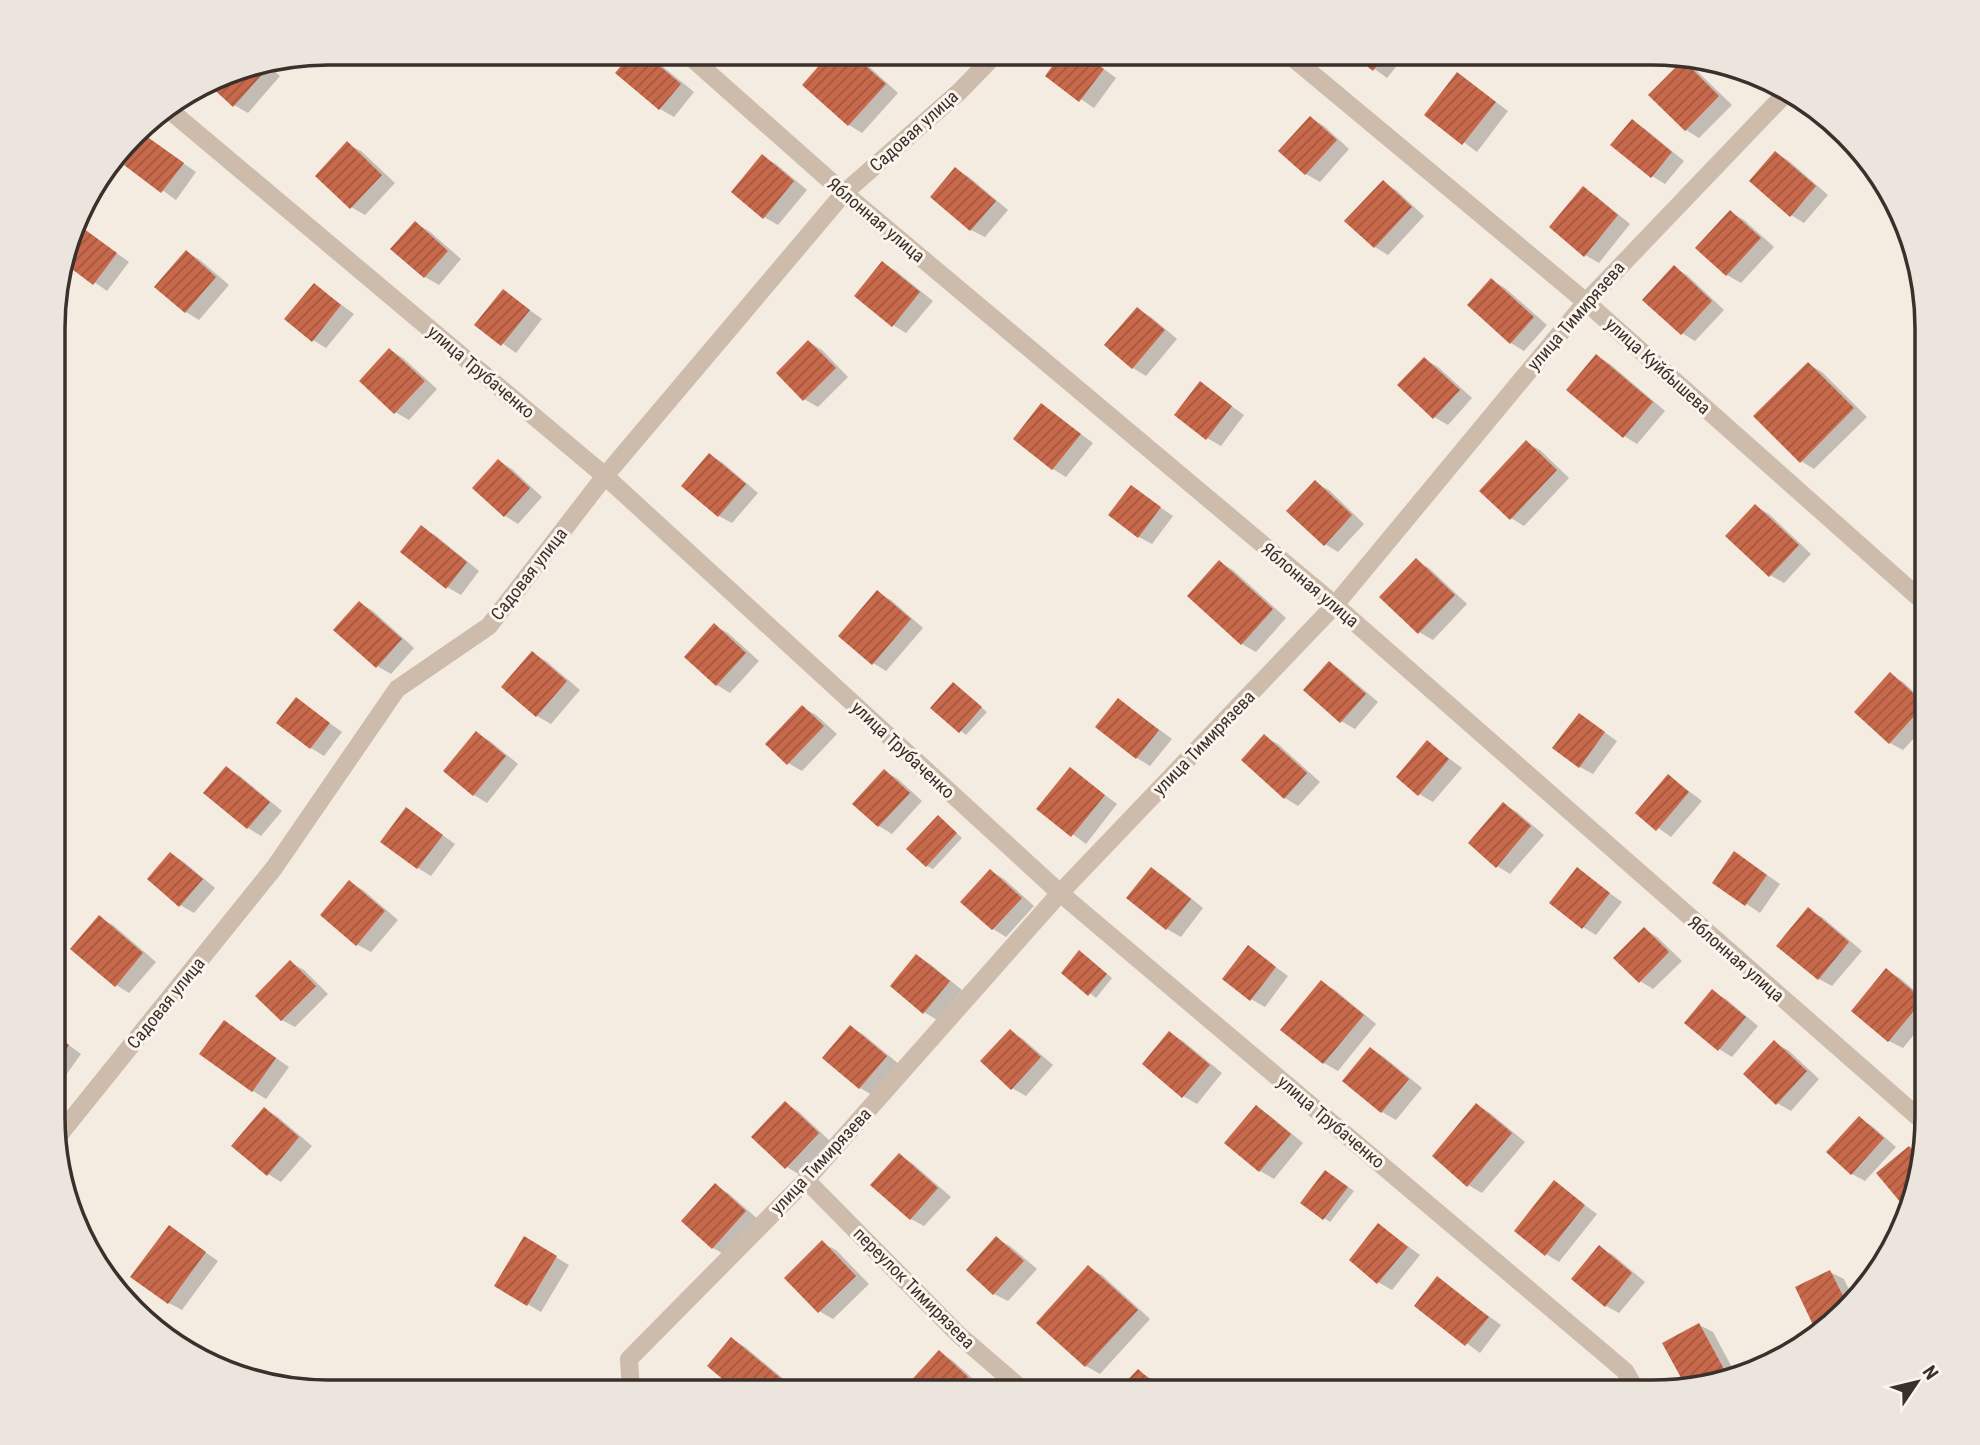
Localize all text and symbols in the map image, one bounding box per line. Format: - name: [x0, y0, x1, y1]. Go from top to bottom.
- street label: Садовая улица: [865, 86, 962, 176]
- street label: Яблонная улица: [823, 173, 929, 266]
- street label: улица Тимирязева: [1523, 257, 1629, 374]
- street label: улица Куйбышева: [1602, 313, 1715, 418]
- street label: улица Трубаченко: [424, 321, 539, 422]
- street label: Садовая улица: [486, 523, 571, 624]
- street label: Яблонная улица: [1257, 538, 1363, 631]
- street label: улица Тимирязева: [1148, 686, 1259, 799]
- street label: улица Трубаченко: [848, 697, 959, 803]
- street label: Яблонная улица: [1684, 911, 1789, 1006]
- street label: Садовая улица: [122, 953, 209, 1053]
- street label: улица Трубаченко: [1274, 1071, 1389, 1172]
- street label: улица Тимирязева: [766, 1103, 875, 1218]
- street label: переулок Тимирязева: [849, 1223, 979, 1353]
- north arrow: [1882, 1347, 1952, 1417]
- text: N: [1918, 1361, 1943, 1384]

